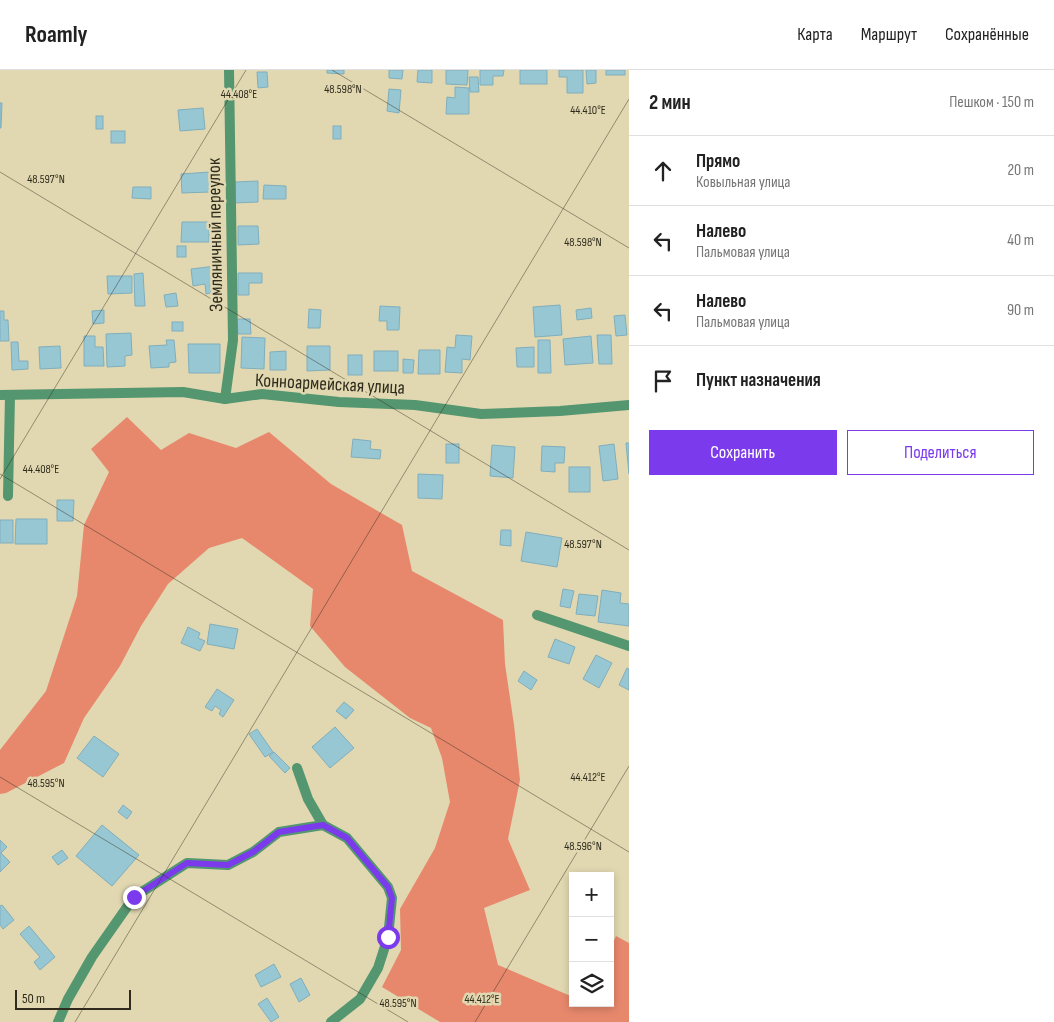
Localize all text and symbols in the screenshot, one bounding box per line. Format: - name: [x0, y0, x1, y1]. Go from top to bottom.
- text: Roamly: [25, 20, 88, 49]
- text: Карта: [797, 24, 833, 45]
- text: Маршрут: [861, 24, 917, 45]
- text: Сохранённые: [945, 24, 1029, 45]
- text: 48.598°N: [324, 82, 362, 97]
- text: 44.408°E: [221, 87, 257, 102]
- text: 2 мин: [649, 90, 691, 115]
- text: Пешком · 150 m: [949, 93, 1034, 112]
- text: 44.410°E: [570, 103, 606, 118]
- text: Прямо: [696, 150, 740, 173]
- street label: Земляничный переулок: [203, 157, 228, 312]
- icon: ahead: [649, 157, 677, 185]
- text: 20 m: [1007, 161, 1034, 180]
- text: 48.597°N: [27, 172, 65, 187]
- text: Ковыльная улица: [696, 173, 790, 192]
- text: Налево: [696, 220, 746, 243]
- icon: left: [649, 227, 677, 255]
- text: 40 m: [1007, 231, 1034, 250]
- text: 48.598°N: [564, 235, 602, 250]
- text: Пальмовая улица: [696, 243, 790, 262]
- text: Налево: [696, 290, 746, 313]
- icon: left: [649, 297, 677, 325]
- text: 90 m: [1007, 301, 1034, 320]
- text: Пальмовая улица: [696, 313, 790, 332]
- icon: arrive: [649, 367, 677, 395]
- street label: Конноармейская улица: [254, 369, 405, 400]
- text: Пункт назначения: [696, 369, 821, 392]
- button: Сохранить: [649, 430, 837, 475]
- button: Поделиться: [847, 430, 1034, 475]
- text: 44.408°E: [23, 462, 59, 477]
- text: 48.597°N: [564, 537, 602, 552]
- text: 44.412°E: [570, 770, 606, 785]
- text: 48.595°N: [27, 776, 65, 791]
- text: 48.596°N: [564, 839, 602, 854]
- map controls: [569, 872, 614, 1007]
- button: +: [569, 872, 614, 917]
- route end: [123, 886, 146, 909]
- button: −: [569, 917, 614, 962]
- route start: [377, 926, 400, 949]
- button: layers: [569, 962, 614, 1007]
- scale bar: [15, 987, 131, 1010]
- text: 50 m: [22, 990, 45, 1007]
- text: 44.412°E: [464, 992, 500, 1007]
- text: 48.595°N: [379, 996, 417, 1011]

